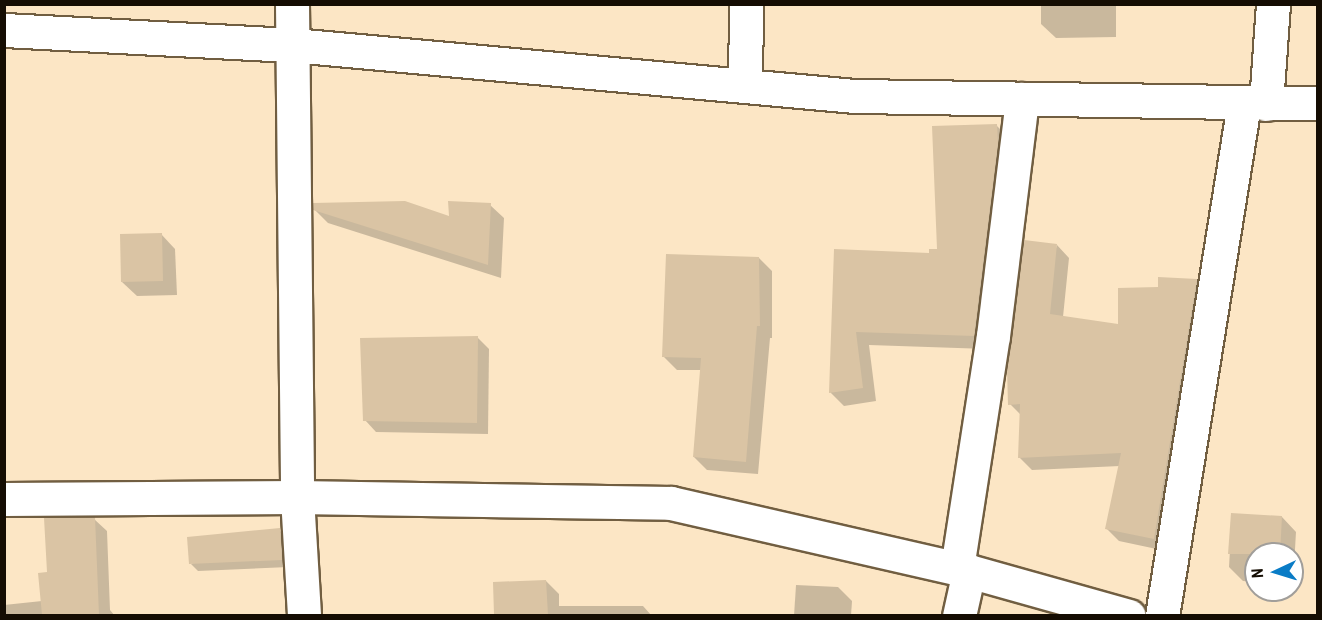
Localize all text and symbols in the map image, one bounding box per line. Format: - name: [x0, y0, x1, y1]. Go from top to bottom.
- north arrow: [1244, 542, 1304, 602]
- text: N: [1248, 568, 1267, 579]

